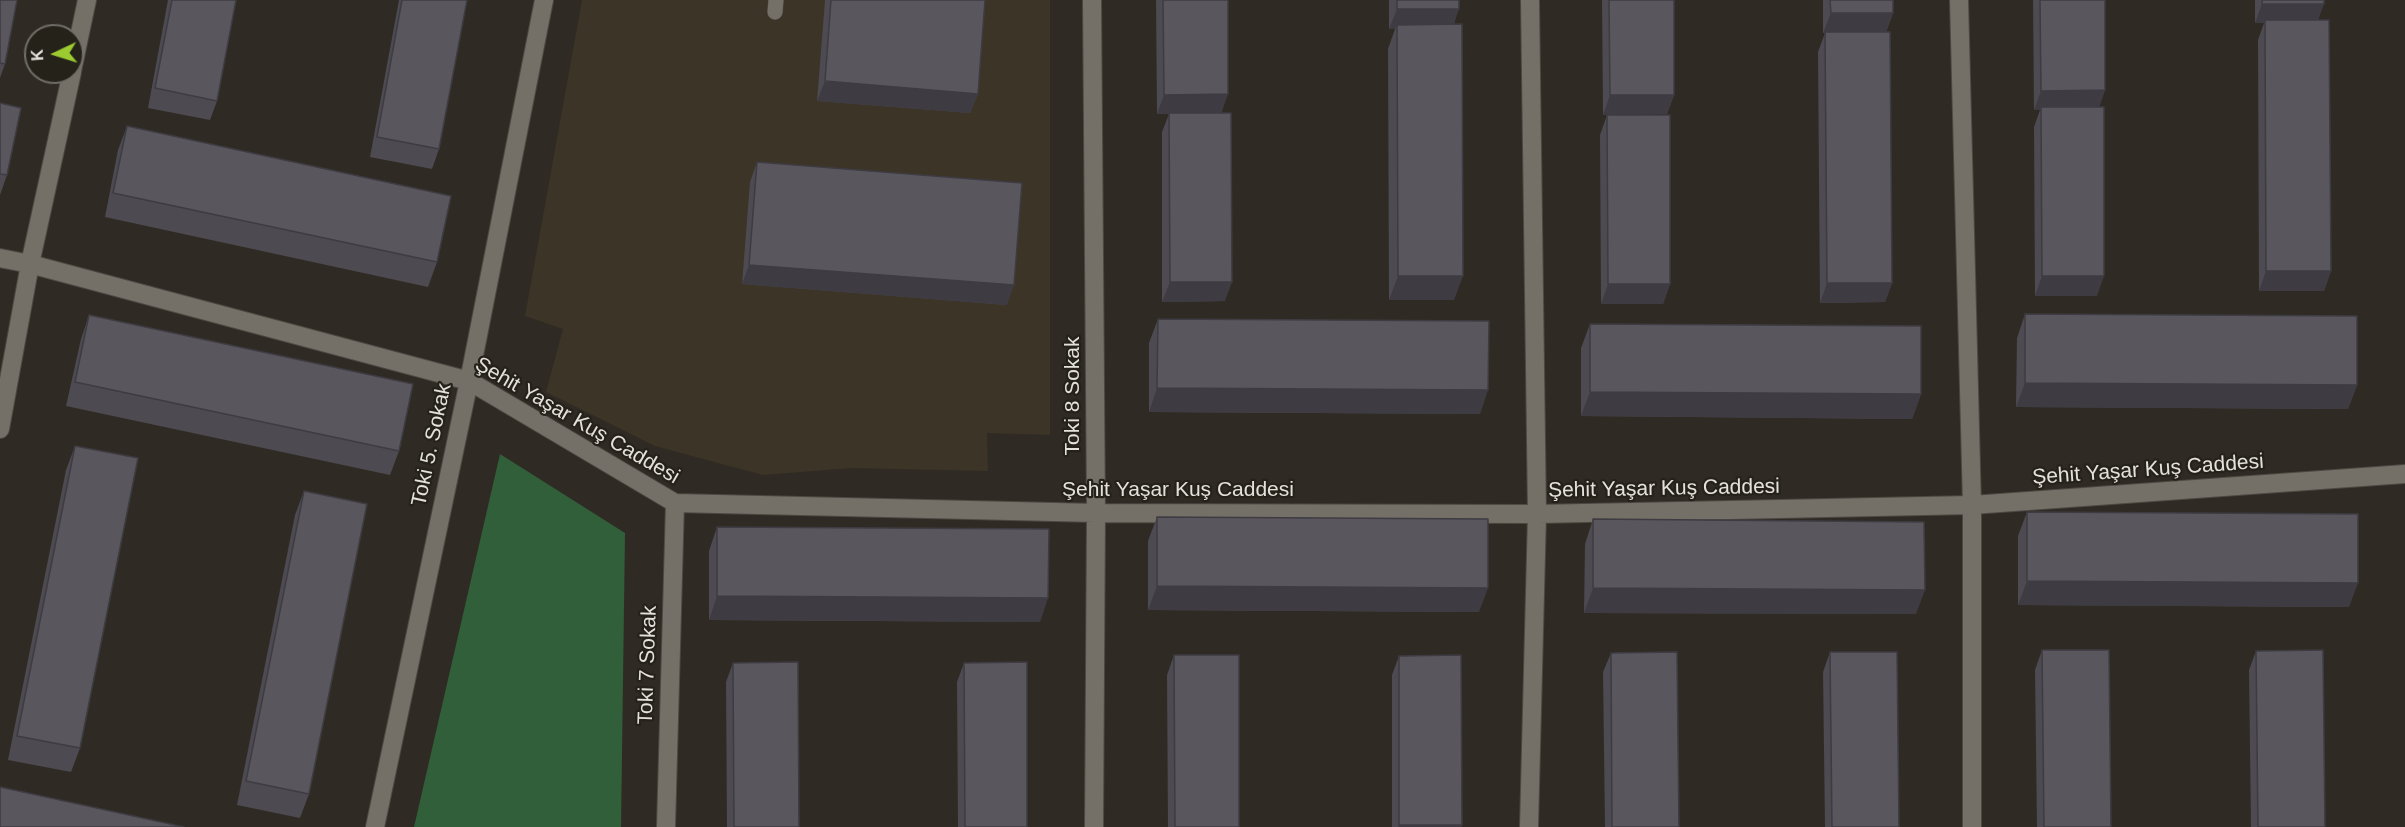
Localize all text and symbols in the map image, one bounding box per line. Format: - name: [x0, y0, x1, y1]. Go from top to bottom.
- north arrow: [24, 24, 84, 84]
- text: K: [29, 49, 46, 62]
- street label: Toki 8 Sokak: [1060, 336, 1086, 456]
- street label: Şehit Yaşar Kuş Caddesi: [470, 352, 684, 490]
- street label: Toki 5. Sokak: [407, 381, 457, 509]
- street label: Şehit Yaşar Kuş Caddesi: [2031, 449, 2265, 491]
- street label: Şehit Yaşar Kuş Caddesi: [1548, 474, 1780, 504]
- street label: Şehit Yaşar Kuş Caddesi: [1062, 477, 1294, 503]
- street label: Toki 7 Sokak: [633, 605, 663, 725]

